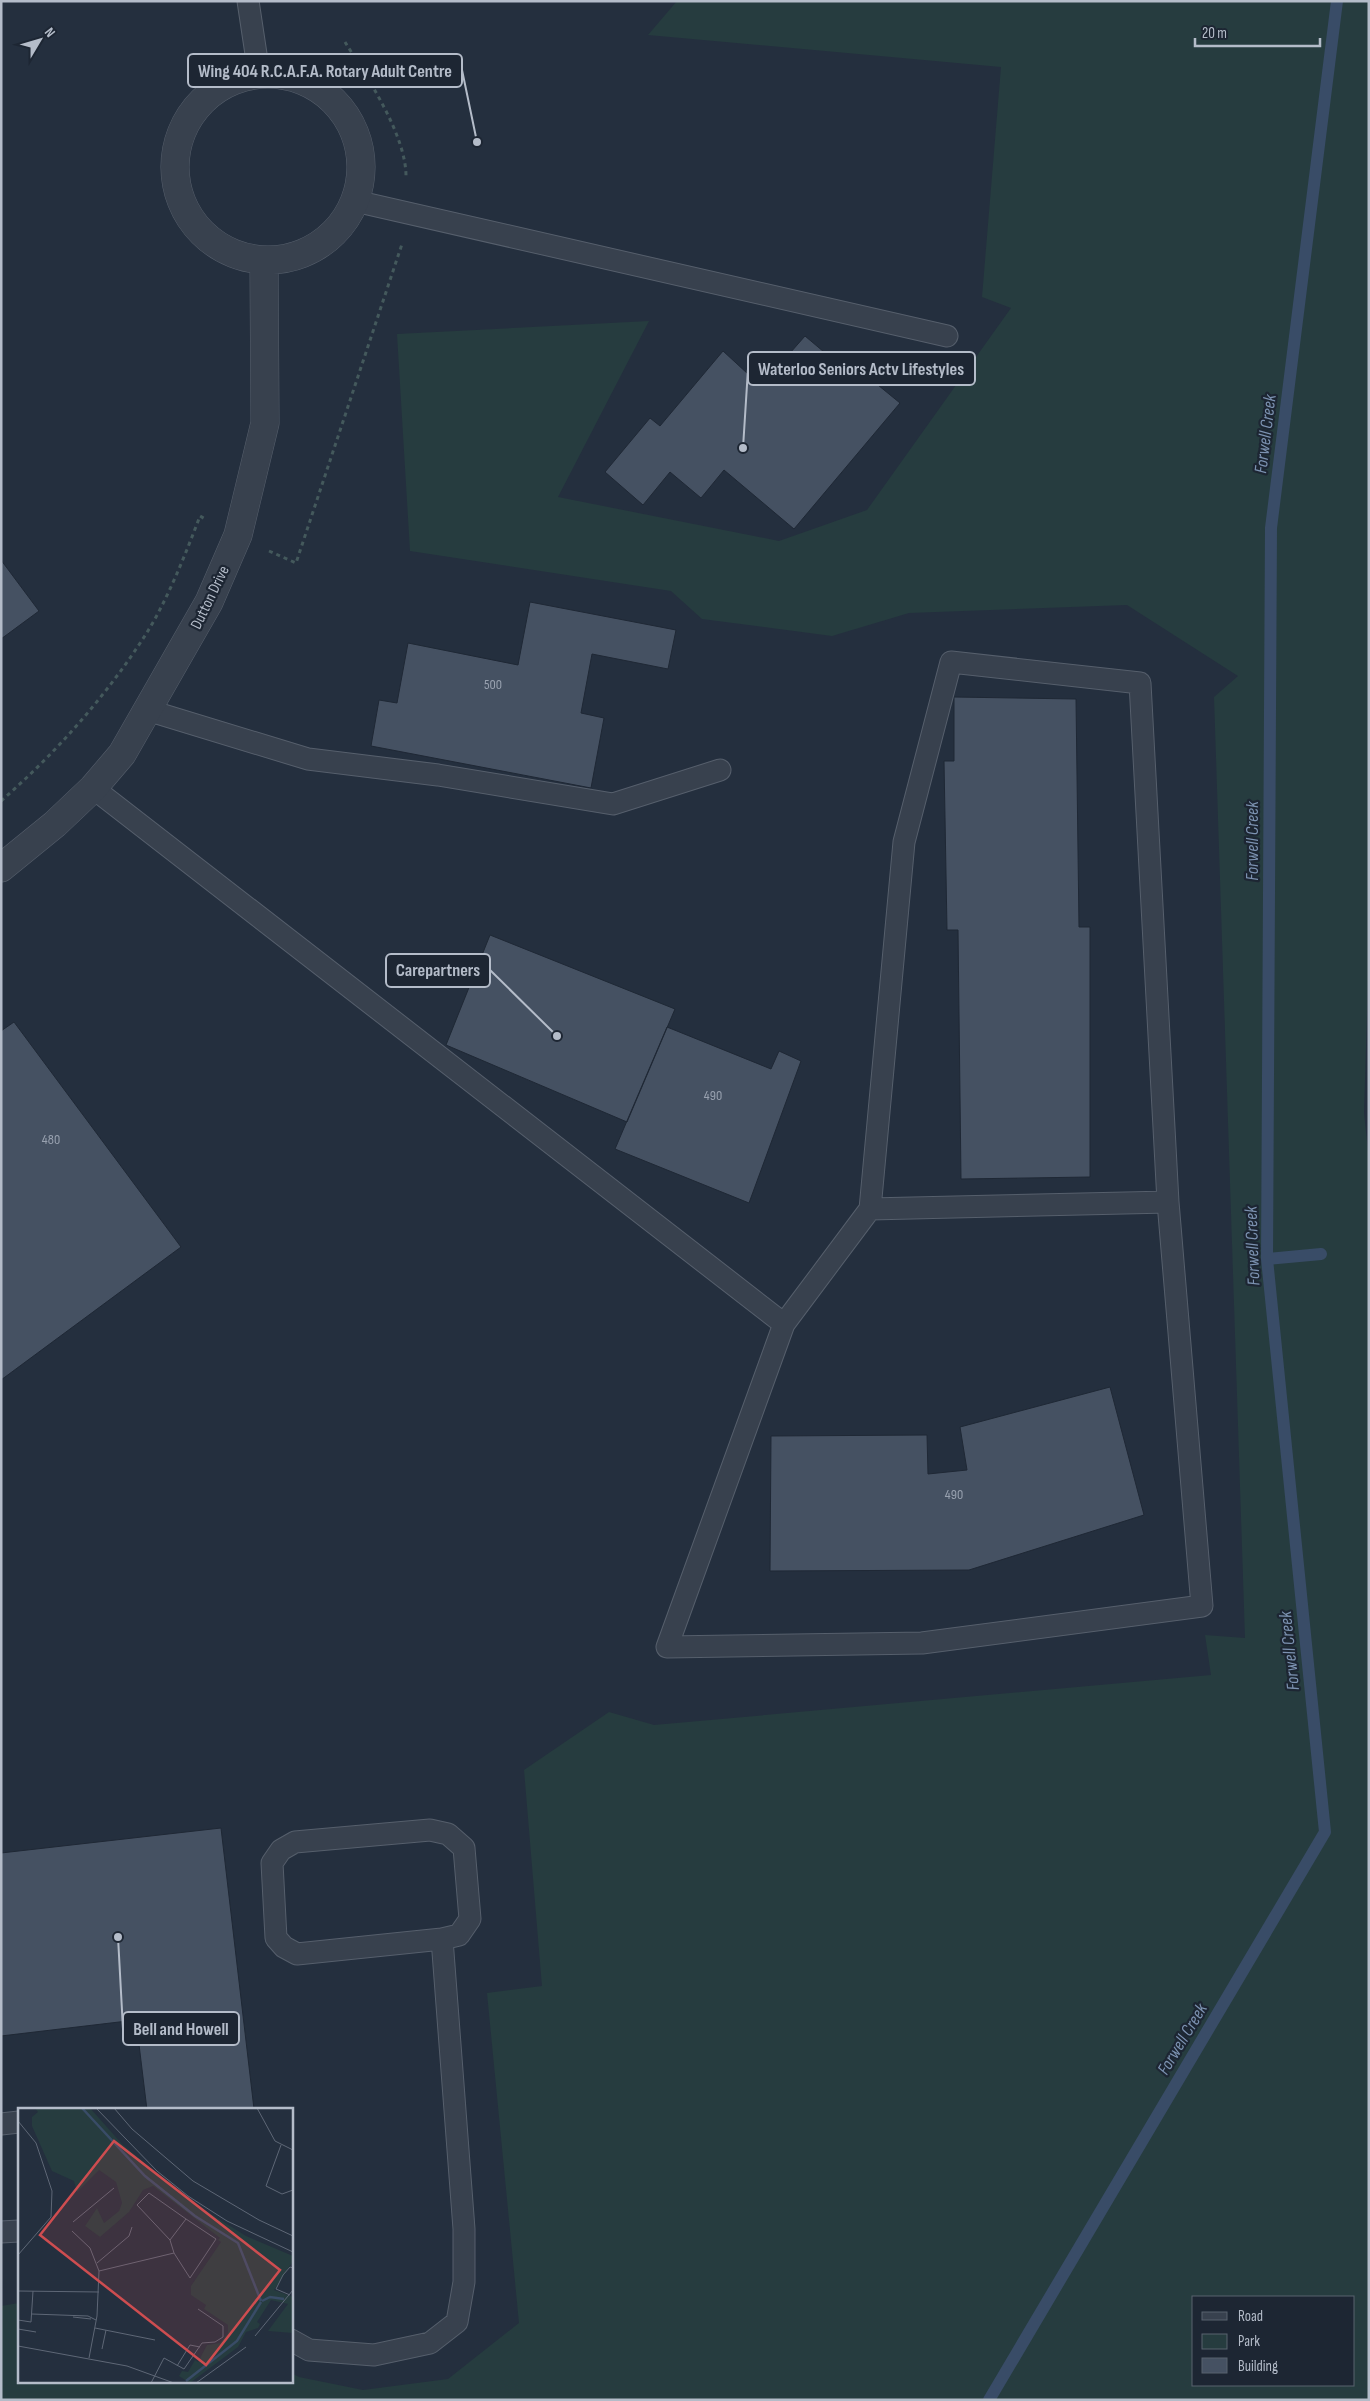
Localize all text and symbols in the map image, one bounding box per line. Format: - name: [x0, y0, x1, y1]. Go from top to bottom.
- north arrow: [15, 15, 65, 65]
- scale bar: [1195, 15, 1320, 47]
- text: N: [41, 24, 59, 40]
- text: 20 m: [1202, 24, 1227, 43]
- callout: Wing 404 R.C.A.F.A. Rotary Adult Centre: [188, 54, 462, 87]
- text: Wing 404 R.C.A.F.A. Rotary Adult Centre: [198, 61, 452, 82]
- callout: Waterloo Seniors Actv Lifestyles: [748, 352, 975, 385]
- text: Waterloo Seniors Actv Lifestyles: [758, 359, 964, 380]
- water label: Forwell Creek: [1250, 392, 1281, 475]
- street label: Dutton Drive: [187, 563, 234, 632]
- house number: 500: [484, 676, 502, 693]
- water label: Forwell Creek: [1242, 800, 1263, 881]
- callout: Carepartners: [386, 954, 490, 987]
- text: Carepartners: [396, 960, 480, 981]
- house number: 490: [704, 1087, 722, 1104]
- house number: 480: [42, 1131, 60, 1148]
- water label: Forwell Creek: [1241, 1205, 1264, 1286]
- house number: 490: [945, 1486, 963, 1503]
- water label: Forwell Creek: [1275, 1609, 1304, 1691]
- water label: Forwell Creek: [1153, 1999, 1213, 2079]
- callout: Bell and Howell: [123, 2012, 239, 2045]
- text: Bell and Howell: [133, 2019, 229, 2040]
- inset map: [18, 2108, 292, 2384]
- legend: [1192, 2296, 1355, 2386]
- text: Road: [1238, 2307, 1263, 2326]
- text: Park: [1238, 2332, 1260, 2351]
- text: Building: [1238, 2357, 1278, 2376]

